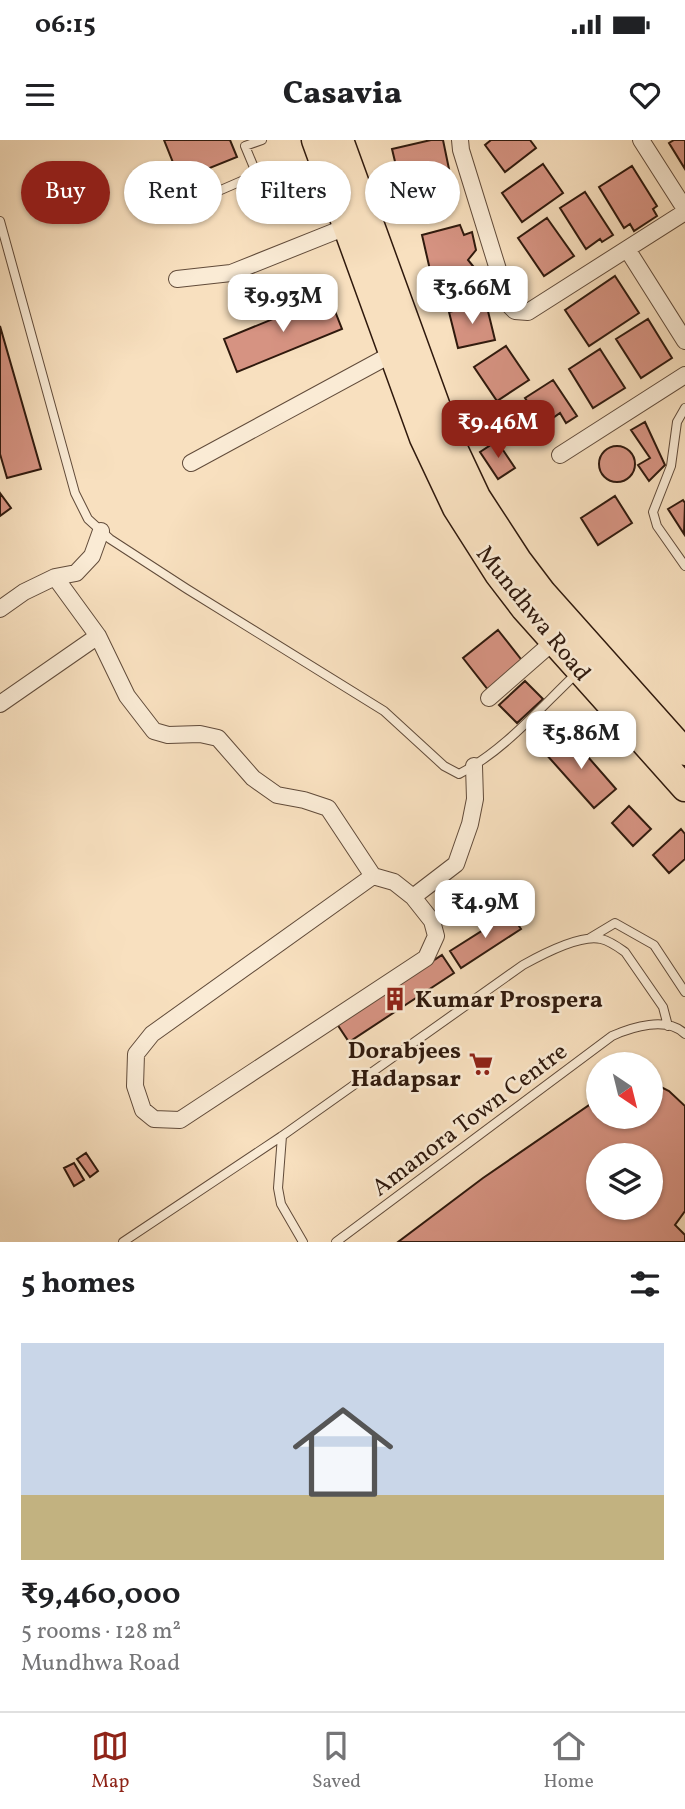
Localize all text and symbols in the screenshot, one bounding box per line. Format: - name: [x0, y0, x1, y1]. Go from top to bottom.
- text: 06:15: [35, 7, 96, 43]
- text: Casavia: [283, 73, 402, 117]
- icon: menu: [21, 76, 59, 114]
- icon: heart: [626, 76, 664, 114]
- chip: Buy: [21, 161, 110, 224]
- chip: Rent: [124, 161, 222, 224]
- chip: Filters: [236, 161, 351, 224]
- chip: New: [365, 161, 460, 224]
- pin: ₹3.66M: [415, 267, 529, 326]
- text: ₹3.66M: [433, 273, 511, 305]
- pin: ₹9.93M: [226, 274, 340, 334]
- text: ₹9.93M: [244, 281, 322, 313]
- pin: ₹9.46M: [441, 400, 555, 460]
- text: ₹9.46M: [458, 407, 538, 439]
- street label: Mundhwa Road: [467, 539, 598, 690]
- pin: ₹5.86M: [524, 712, 638, 771]
- text: ₹5.86M: [542, 718, 620, 750]
- pin: ₹4.9M: [436, 880, 534, 940]
- text: ₹4.9M: [451, 887, 519, 919]
- place label: Kumar Prospera: [415, 984, 603, 1018]
- building icon: Kumar Prospera: [381, 985, 409, 1013]
- place label: Dorabjees Hadapsar: [348, 1035, 461, 1097]
- street label: Amanora Town Centre: [365, 1036, 575, 1206]
- supermarket icon: Dorabjees Hadapsar: [467, 1050, 495, 1078]
- north arrow: [586, 1052, 663, 1129]
- map controls: [586, 1052, 663, 1220]
- button: layers: [586, 1143, 663, 1220]
- text: 5 homes: [21, 1263, 135, 1305]
- icon: filters: [626, 1265, 664, 1303]
- icon: home: [280, 1389, 406, 1515]
- text: ₹9,460,000: [21, 1574, 181, 1616]
- text: 5 rooms · 128 m²: [21, 1616, 181, 1648]
- text: Mundhwa Road: [21, 1648, 180, 1680]
- tab: Map: [91, 1727, 129, 1795]
- tab: Saved: [312, 1727, 361, 1795]
- tab: Home: [543, 1727, 594, 1795]

